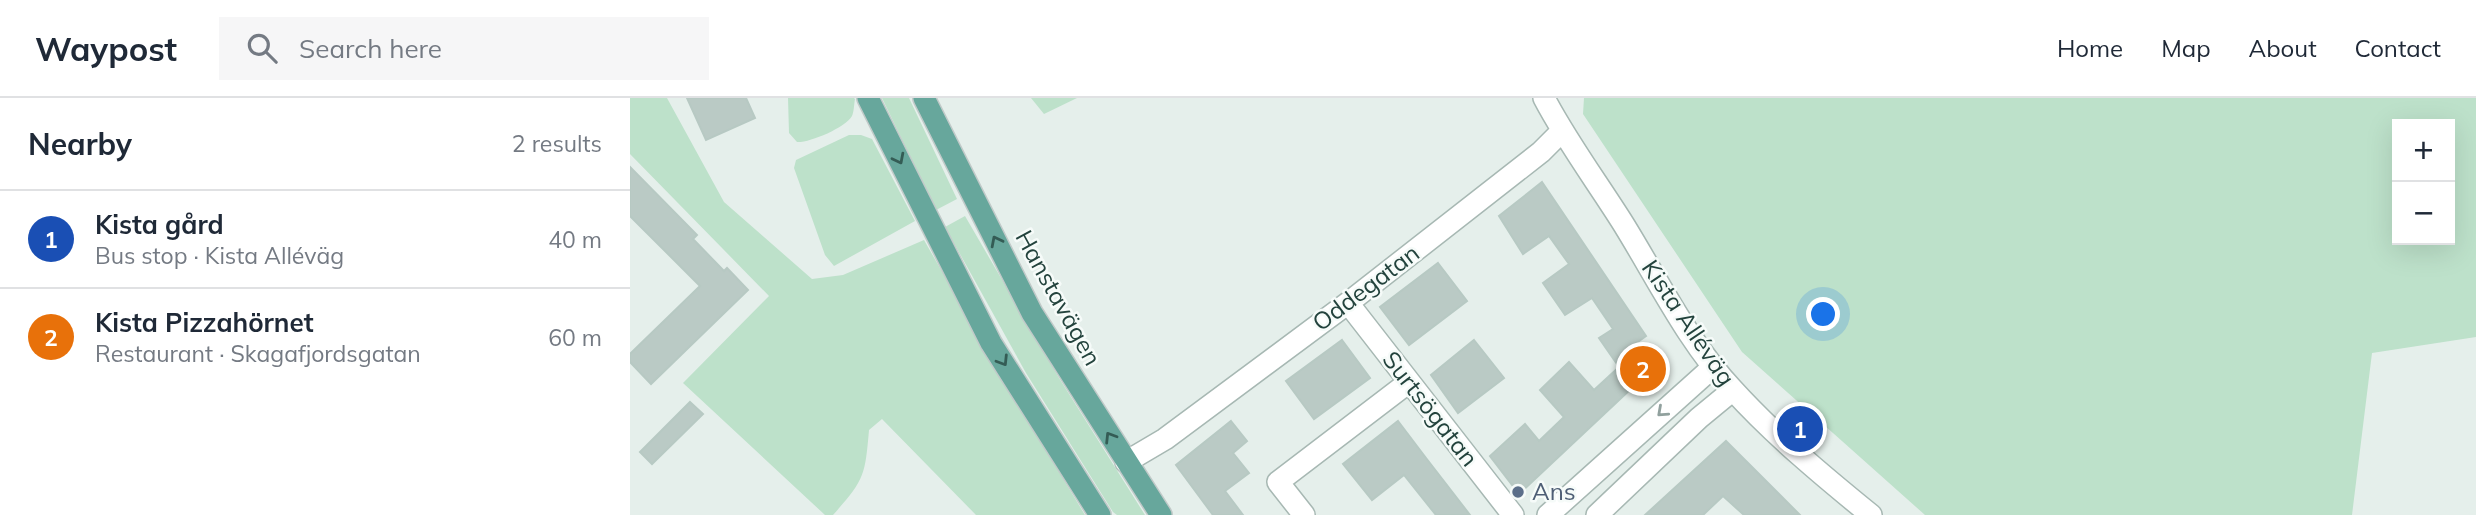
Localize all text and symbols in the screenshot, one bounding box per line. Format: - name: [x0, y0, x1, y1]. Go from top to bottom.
- search box: [219, 17, 709, 80]
- text: Waypost: [35, 28, 177, 69]
- icon: search: [243, 29, 281, 67]
- text: Search here: [299, 32, 442, 65]
- text: Home: [2057, 33, 2123, 63]
- text: Map: [2161, 33, 2211, 63]
- text: About: [2249, 33, 2317, 63]
- text: Contact: [2355, 33, 2441, 63]
- map controls: [2392, 119, 2455, 245]
- button: +: [2392, 119, 2455, 182]
- text: Nearby: [28, 125, 132, 163]
- text: 2 results: [512, 129, 602, 158]
- one-way arrow: [890, 152, 904, 164]
- button: −: [2392, 182, 2455, 245]
- text: Kista gård: [95, 208, 224, 241]
- text: 1: [44, 225, 58, 254]
- text: 40 m: [548, 225, 602, 254]
- street label: Hanstavägen: [1009, 225, 1108, 370]
- one-way arrow: [990, 236, 1004, 248]
- street label: Oddegatan: [1306, 237, 1425, 337]
- text: Bus stop · Kista Alléväg: [95, 241, 344, 270]
- street label: Kista Alléväg: [1636, 254, 1742, 391]
- your location: [1806, 297, 1840, 331]
- text: Kista Pizzahörnet: [95, 306, 314, 339]
- text: 2: [44, 323, 58, 352]
- text: 60 m: [548, 323, 602, 352]
- text: Restaurant · Skagafjordsgatan: [95, 339, 421, 368]
- pin: 2: [1620, 343, 1666, 395]
- street label: Surtsögatan: [1377, 345, 1485, 472]
- one-way arrow: [994, 354, 1007, 367]
- pin: 1: [1777, 403, 1823, 455]
- one-way arrow: [1657, 404, 1670, 416]
- one-way arrow: [1106, 432, 1119, 445]
- place label: Ans: [1532, 476, 1576, 506]
- marker: Ans: [1510, 484, 1526, 500]

